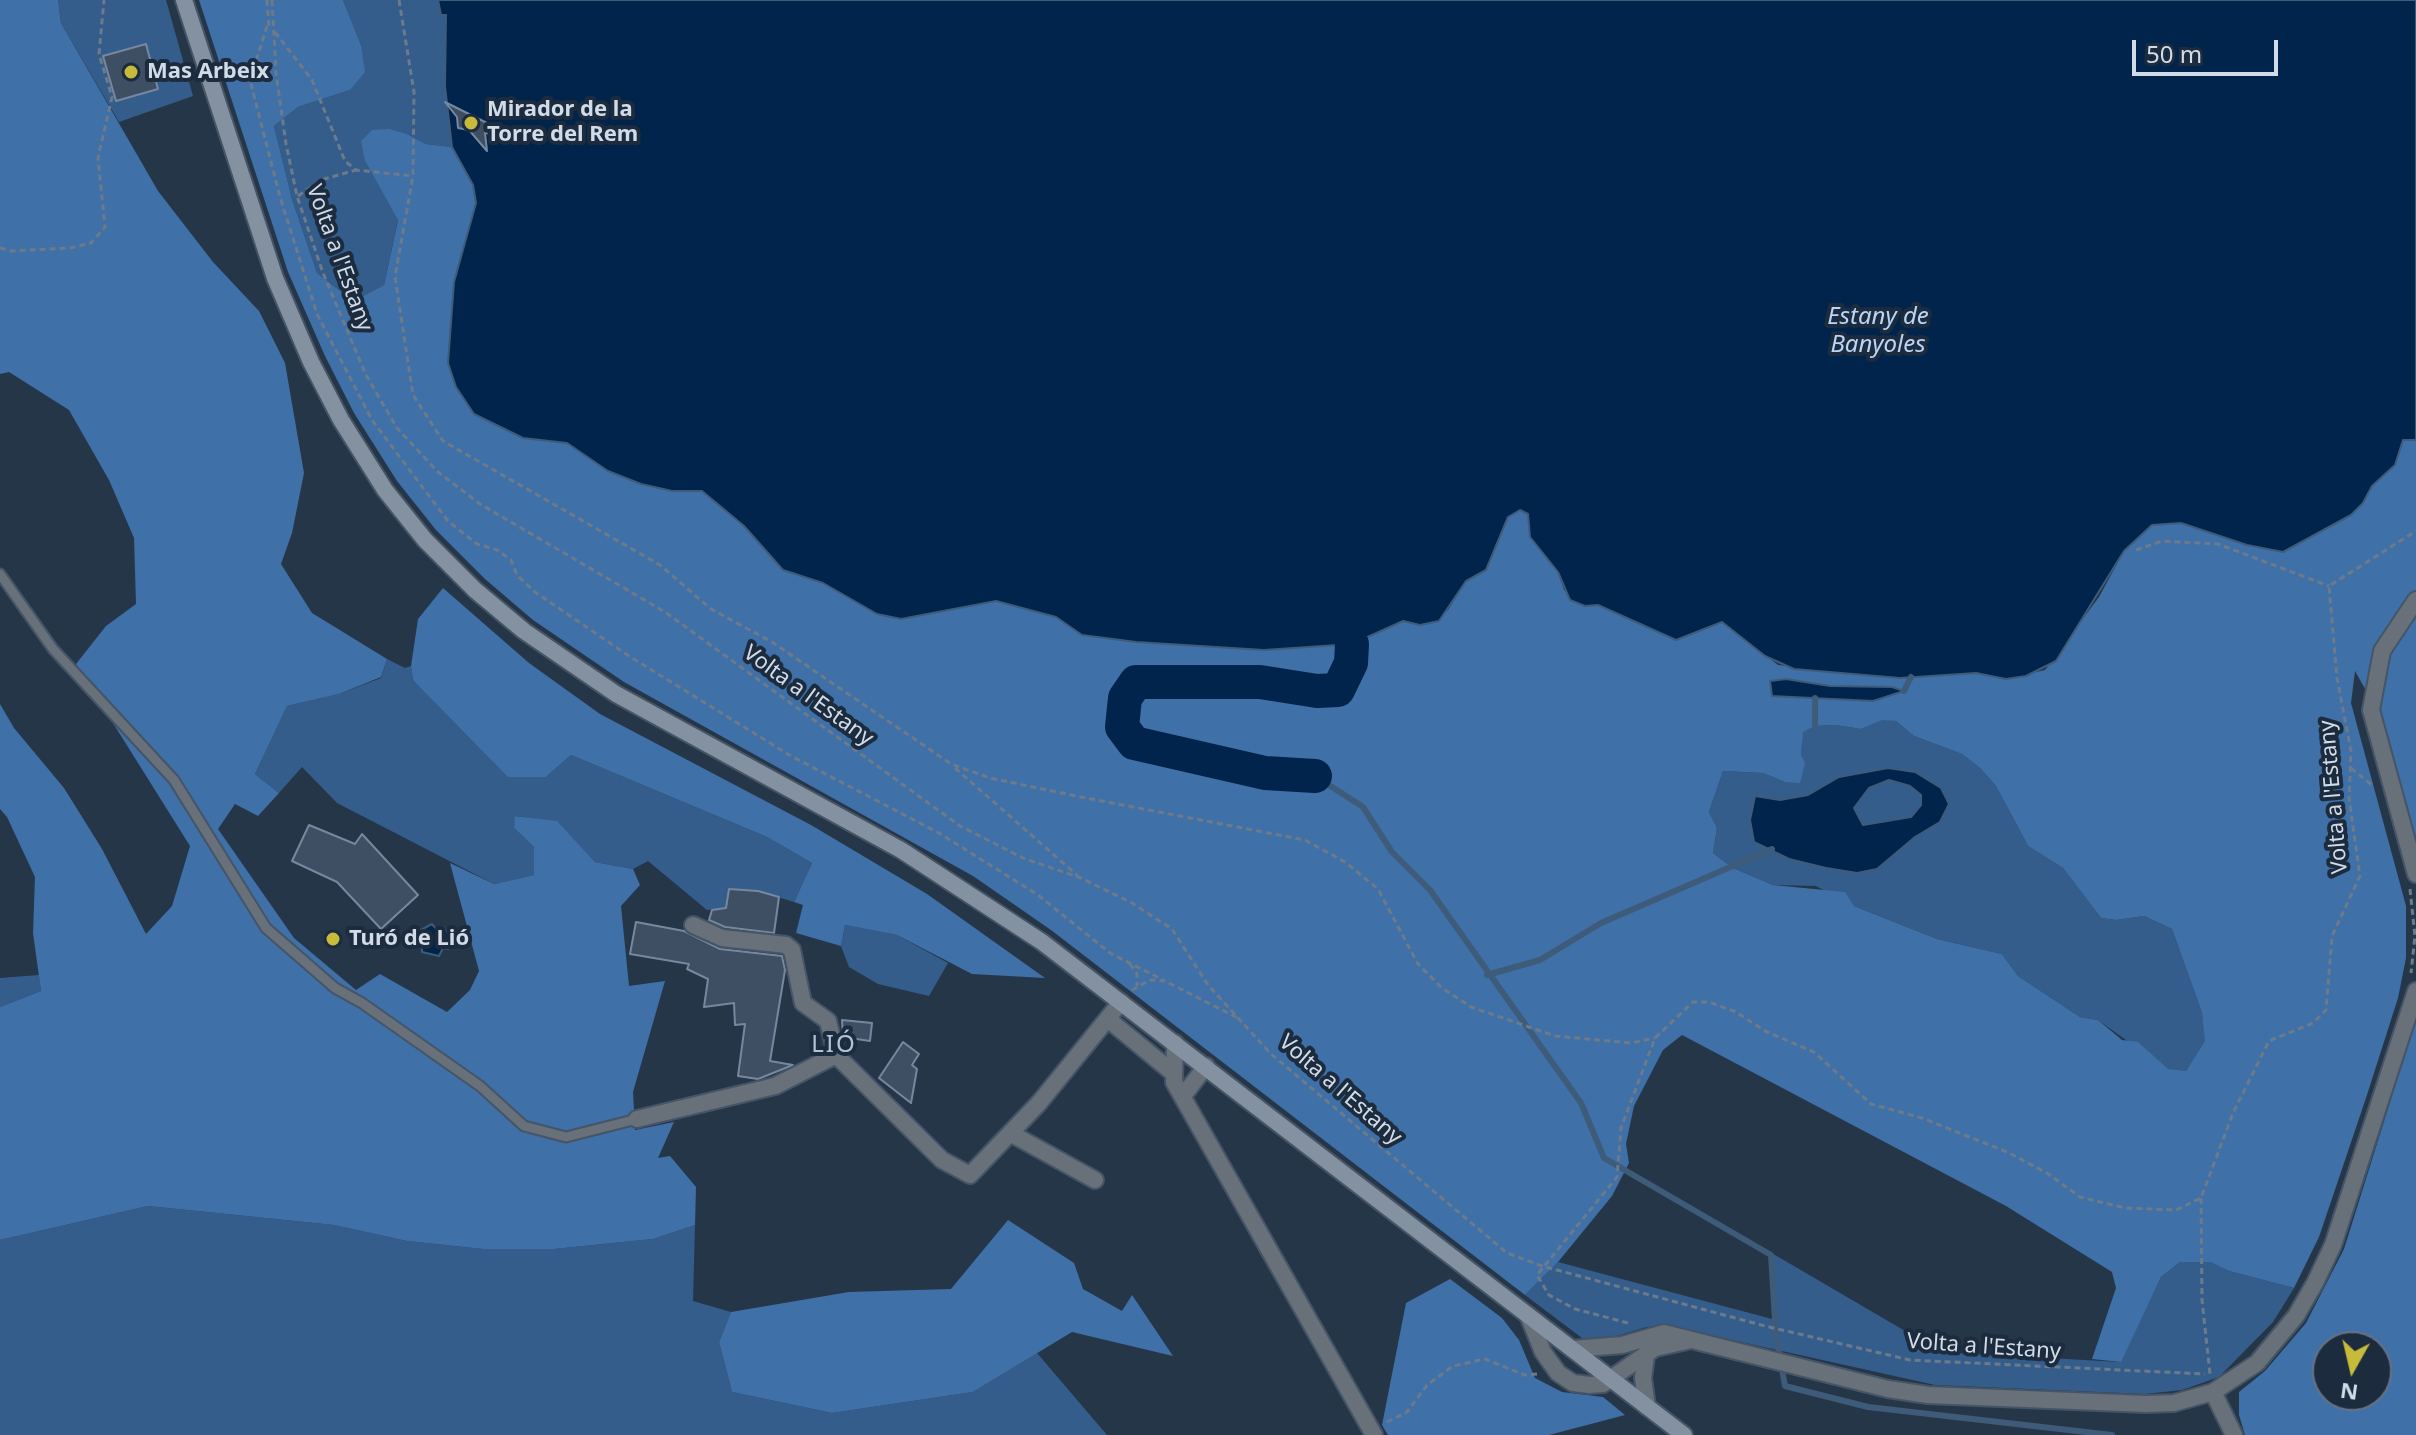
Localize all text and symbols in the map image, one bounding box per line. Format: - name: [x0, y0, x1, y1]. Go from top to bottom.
- scale bar: [2136, 24, 2282, 74]
- text: 50 m: [2146, 37, 2202, 70]
- place label: Mas Arbeix: [147, 59, 269, 85]
- marker: Mas Arbeix: [122, 63, 140, 81]
- place label: Mirador de la Torre del Rem: [487, 97, 638, 148]
- marker: Mirador de la Torre del Rem: [462, 114, 480, 132]
- street label: Volta a l'Estany: [300, 181, 378, 335]
- water label: Estany de Banyoles: [1827, 303, 1929, 359]
- street label: Volta a l'Estany: [738, 640, 878, 752]
- street label: Volta a l'Estany: [2314, 719, 2354, 875]
- place label: Turó de Lió: [349, 926, 469, 952]
- marker: Turó de Lió: [324, 930, 342, 948]
- street label: Volta a l'Estany: [1273, 1029, 1407, 1151]
- district label: LIÓ: [811, 1031, 857, 1059]
- street label: Volta a l'Estany: [1906, 1328, 2062, 1366]
- north arrow: [2312, 1331, 2392, 1411]
- text: N: [2338, 1377, 2360, 1409]

